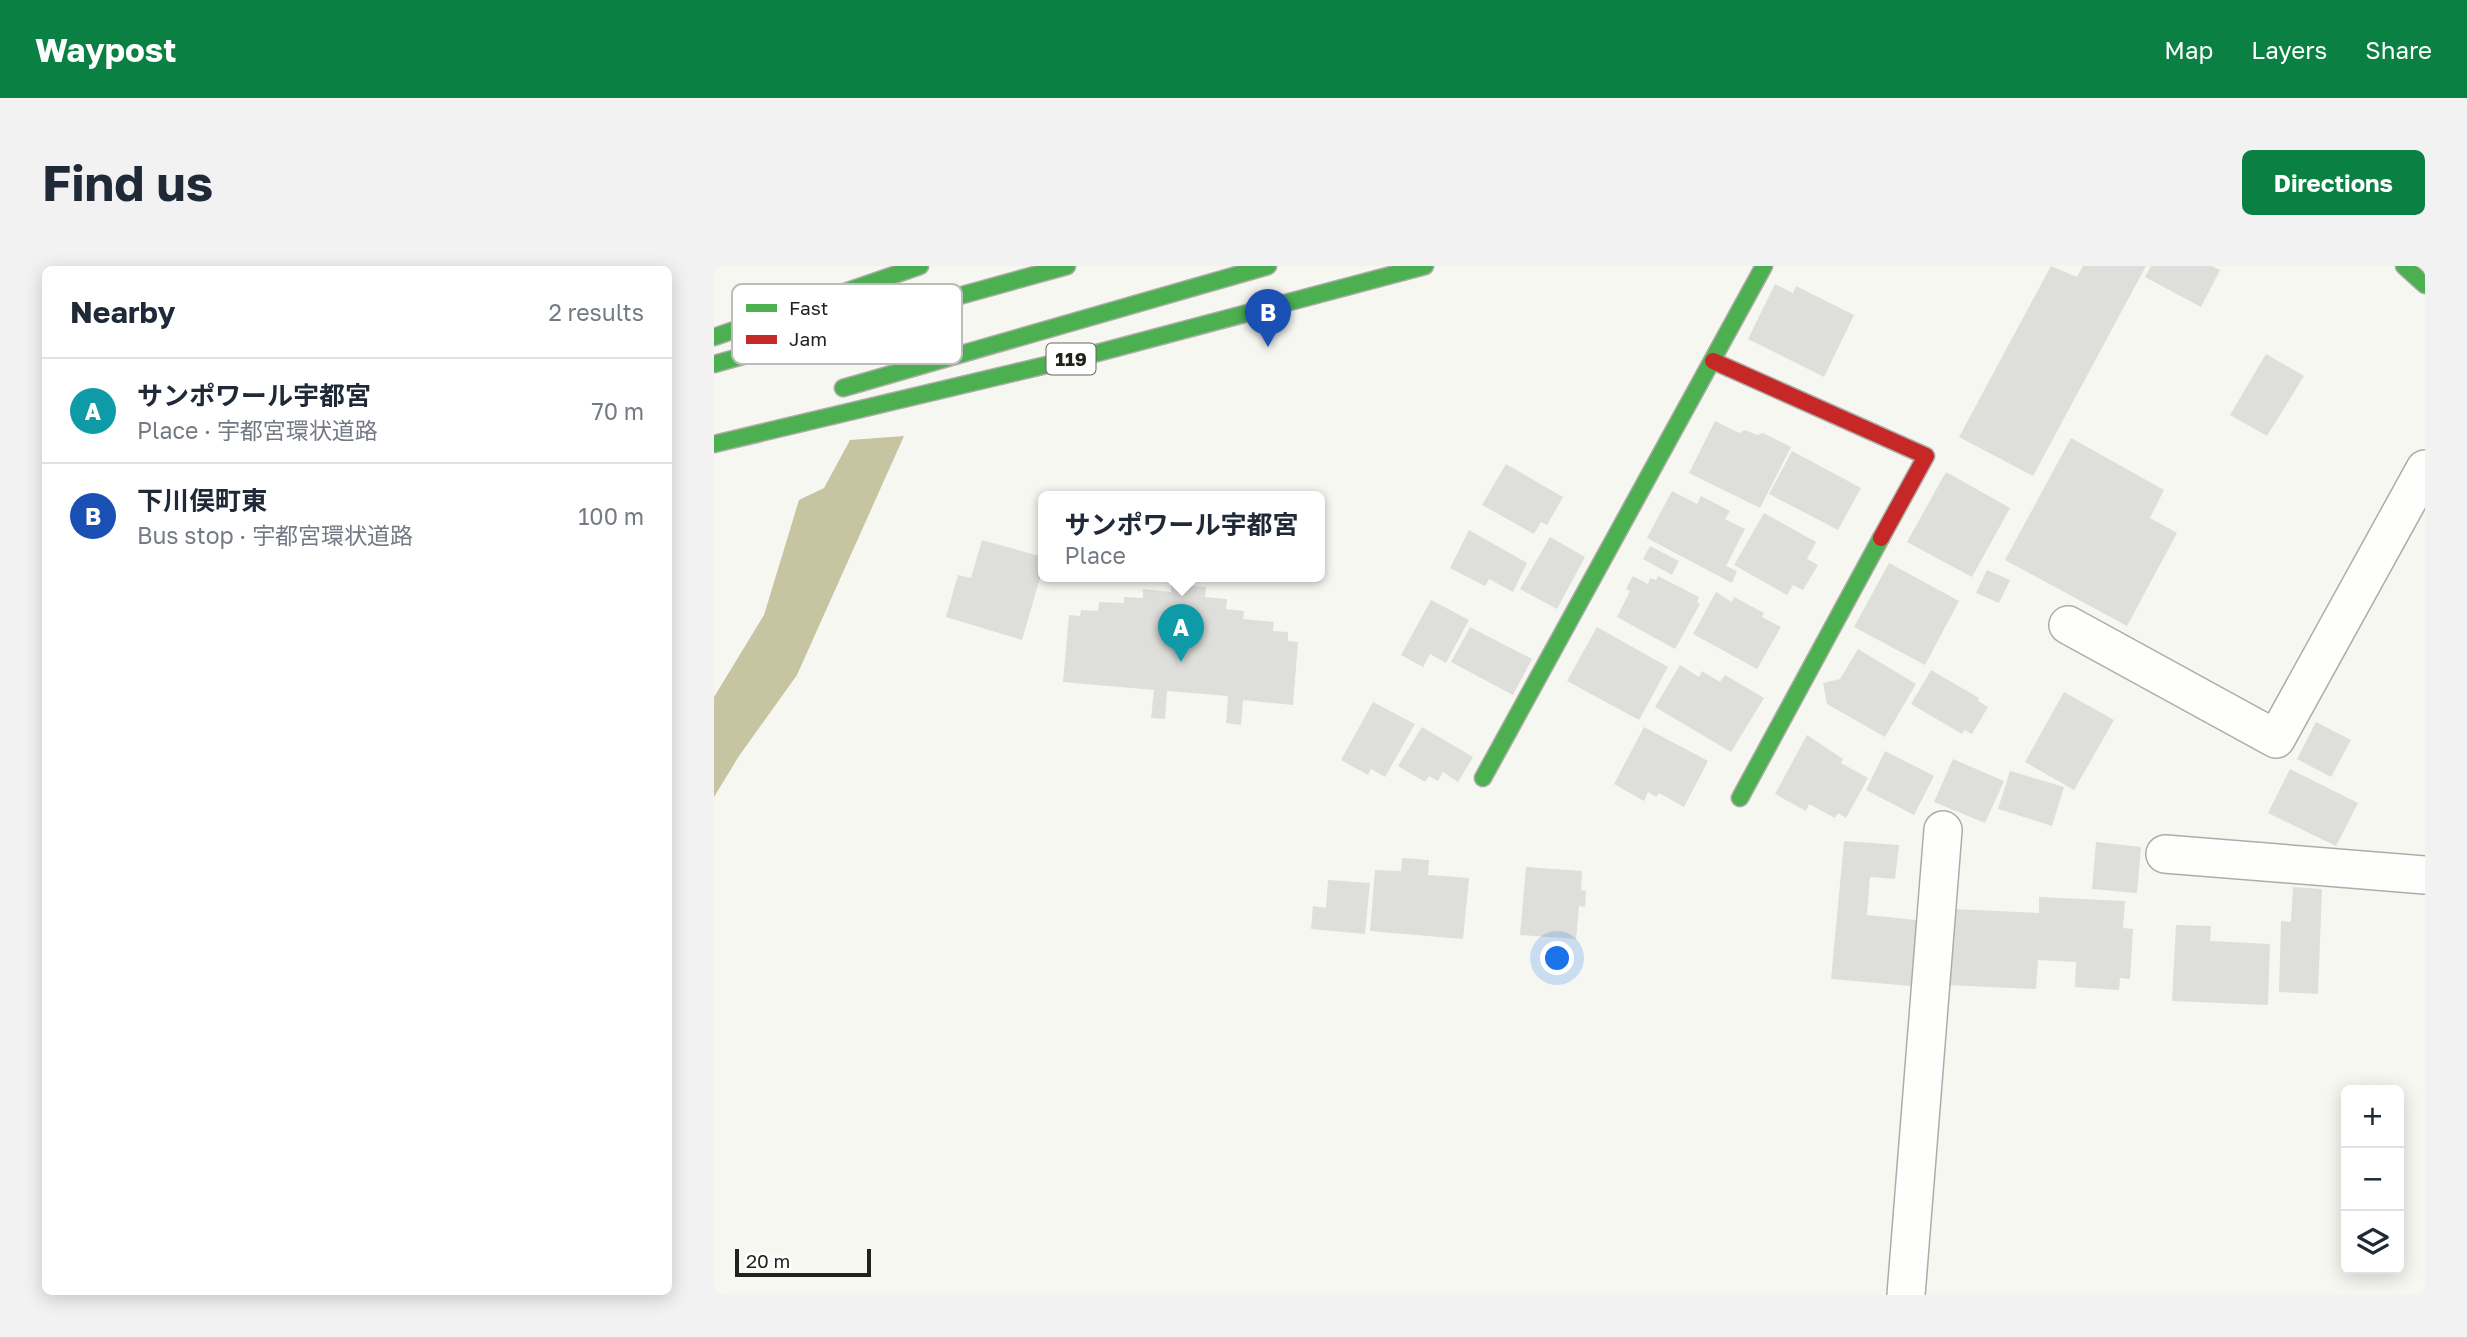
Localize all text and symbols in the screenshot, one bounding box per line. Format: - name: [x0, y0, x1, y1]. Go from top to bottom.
- text: Waypost: [35, 30, 176, 69]
- text: Map: [2164, 35, 2213, 64]
- text: Layers: [2251, 35, 2327, 64]
- text: Share: [2365, 35, 2432, 64]
- button: Directions: [2242, 150, 2425, 215]
- text: Find us: [42, 153, 213, 212]
- legend: [732, 284, 962, 364]
- pin: B: [1245, 289, 1291, 347]
- text: Nearby: [70, 294, 175, 330]
- text: Fast: [789, 296, 828, 319]
- text: 2 results: [548, 298, 644, 326]
- text: Jam: [789, 327, 827, 350]
- road number: 119: [1046, 344, 1096, 374]
- text: サンポワール宇都宮: [137, 380, 371, 411]
- text: A: [85, 397, 101, 425]
- text: 70 m: [591, 397, 644, 425]
- text: Place · 宇都宮環状道路: [137, 416, 378, 444]
- text: 下川俣町東: [137, 485, 267, 516]
- popup: [1038, 491, 1325, 582]
- text: B: [85, 502, 101, 530]
- text: 100 m: [578, 502, 644, 530]
- text: サンポワール宇都宮: [1064, 509, 1299, 540]
- text: Bus stop · 宇都宮環状道路: [137, 521, 413, 549]
- text: Place: [1064, 541, 1126, 569]
- pin: A: [1158, 604, 1204, 662]
- your location: [1540, 941, 1574, 975]
- map controls: [2341, 1085, 2404, 1274]
- button: +: [2341, 1085, 2404, 1148]
- button: −: [2341, 1148, 2404, 1211]
- button: layers: [2341, 1211, 2404, 1274]
- scale bar: [735, 1246, 872, 1278]
- text: 20 m: [746, 1249, 790, 1272]

